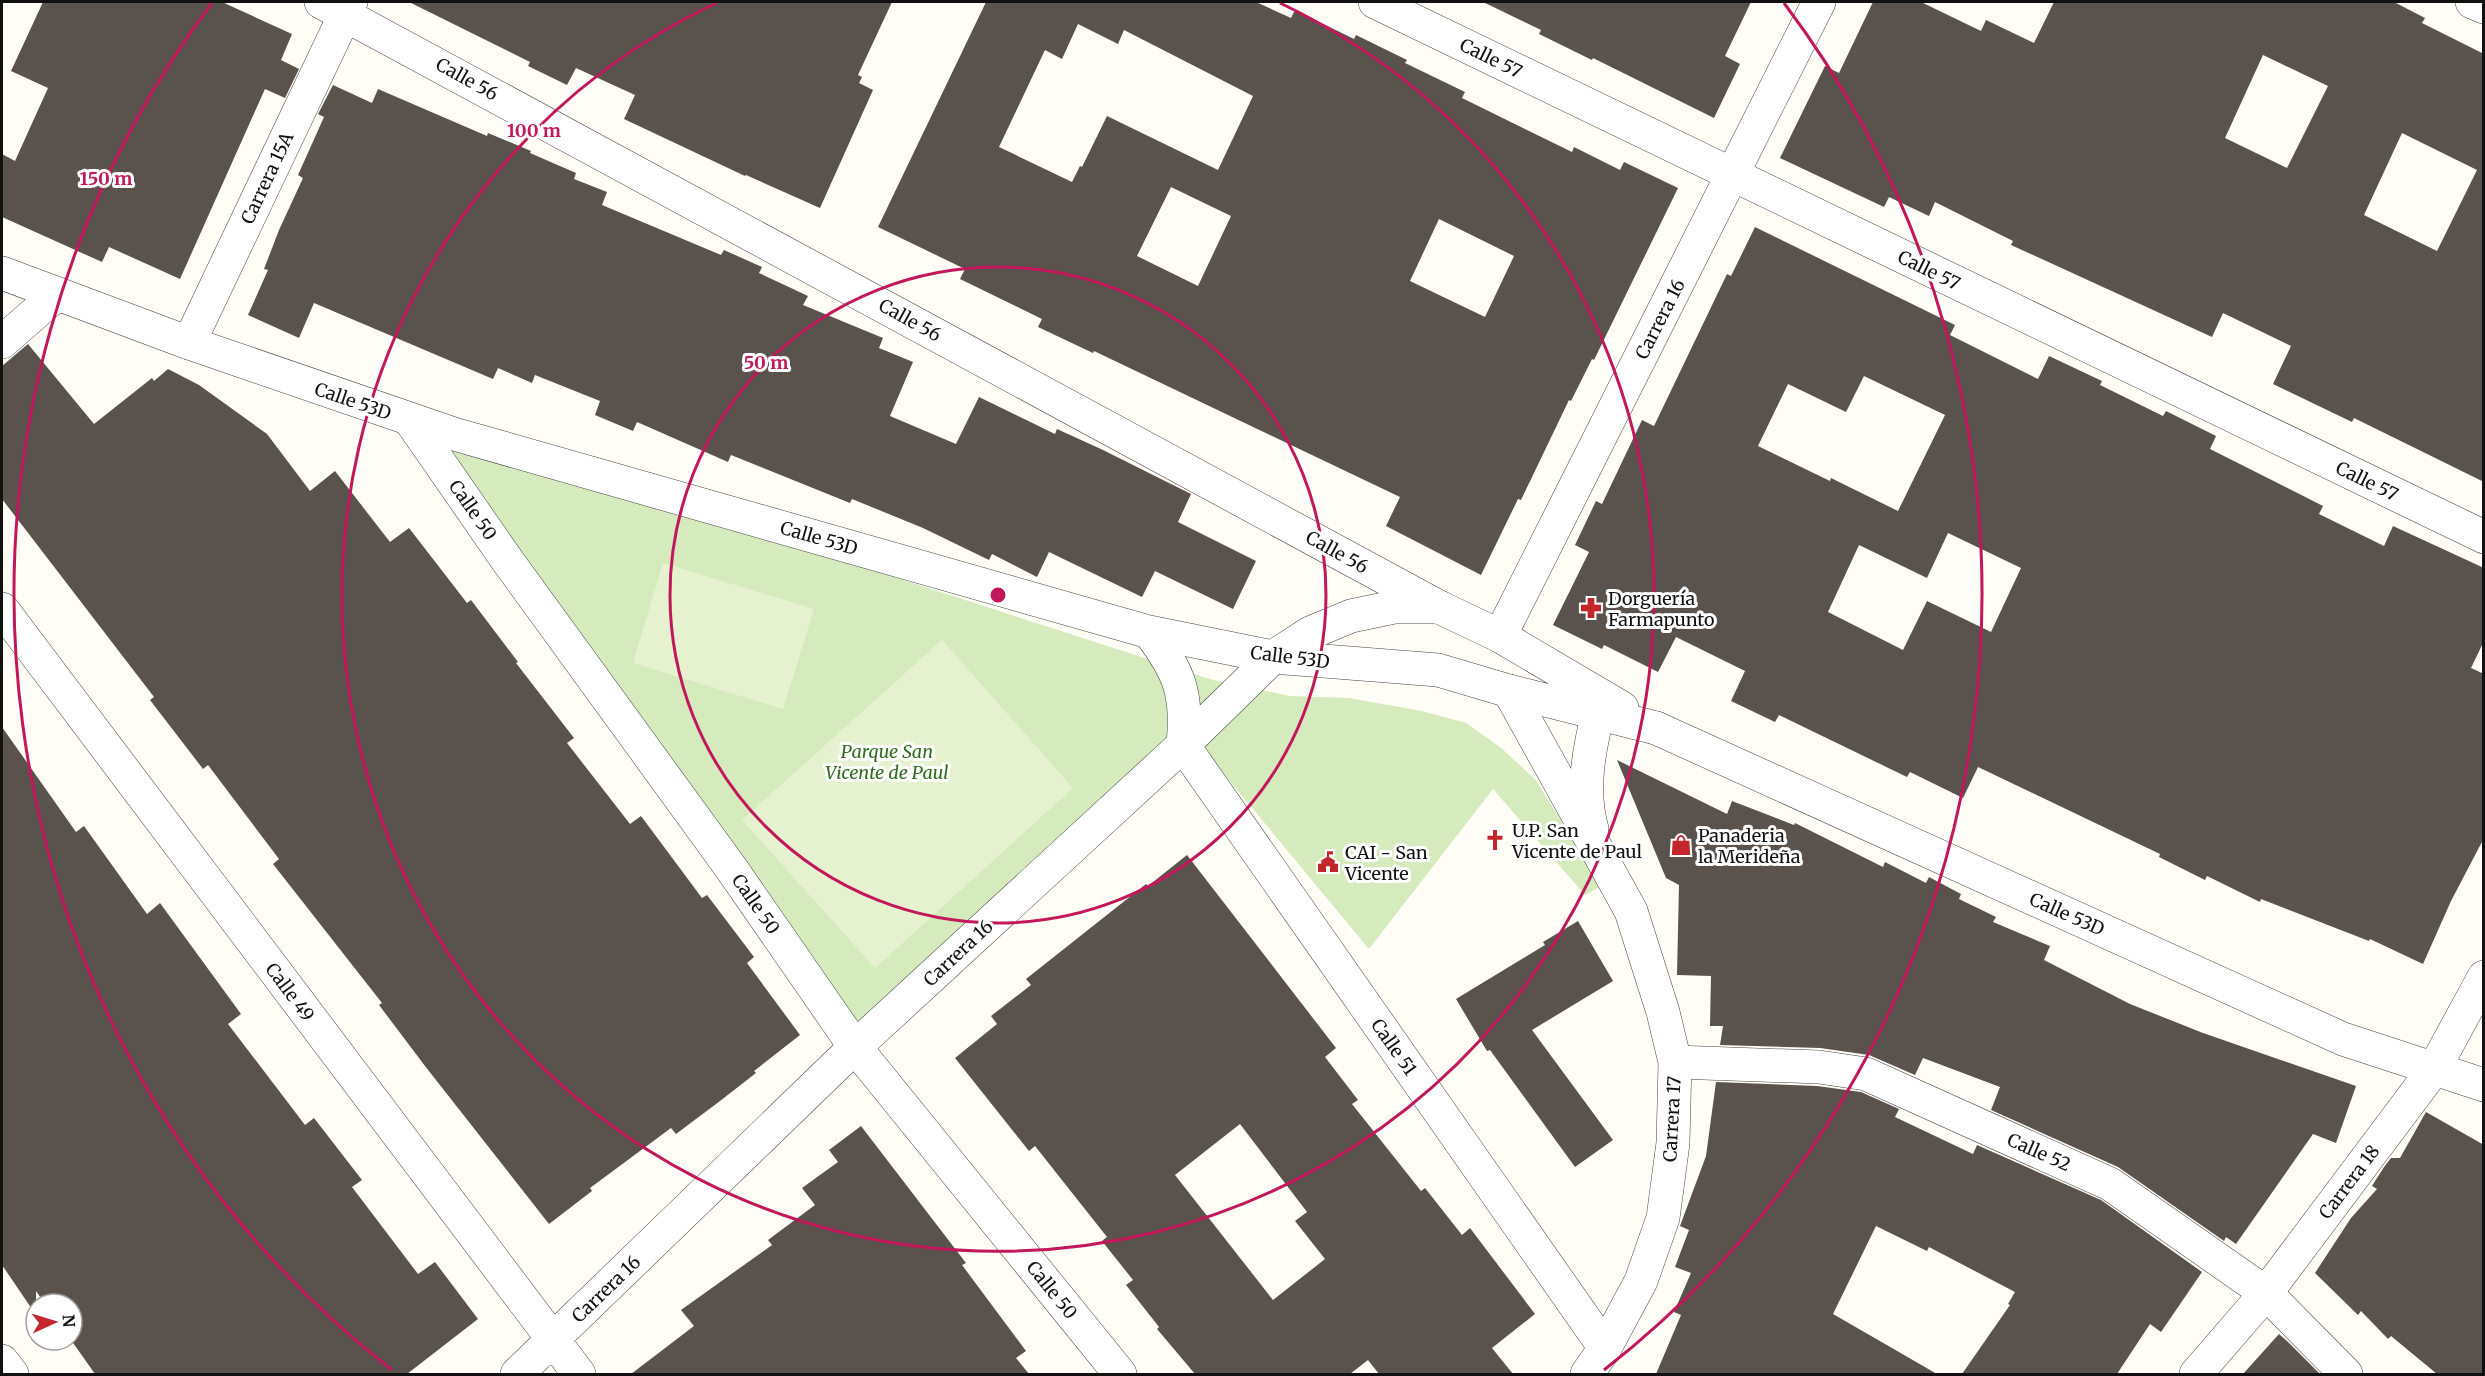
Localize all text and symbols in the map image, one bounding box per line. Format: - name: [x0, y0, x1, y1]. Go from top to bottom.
- street label: Calle 57: [1456, 33, 1526, 83]
- street label: Calle 56: [432, 53, 502, 105]
- text: 100 m: [507, 119, 561, 142]
- street label: Carrera 15A: [236, 128, 298, 228]
- text: 150 m: [80, 167, 132, 190]
- street label: Calle 57: [1894, 245, 1964, 295]
- street label: Carrera 16: [1630, 275, 1690, 363]
- street label: Calle 56: [875, 294, 945, 346]
- text: 50 m: [744, 351, 788, 374]
- street label: Calle 53D: [312, 377, 394, 425]
- street label: Calle 57: [2332, 456, 2402, 506]
- street label: Calle 50: [444, 475, 502, 545]
- street label: Calle 53D: [778, 516, 860, 560]
- street label: Calle 56: [1302, 526, 1372, 578]
- centre of rings: [988, 585, 1008, 605]
- place label: Dorguería Farmapunto: [1608, 587, 1714, 631]
- pharmacy icon: Dorguería Farmapunto: [1579, 596, 1603, 620]
- street label: Calle 53D: [1249, 641, 1331, 673]
- park label: Parque San Vicente de Paul: [825, 740, 949, 784]
- place label: U.P. San Vicente de Paul: [1511, 819, 1643, 863]
- place label: Panaderia la Merideña: [1698, 824, 1801, 868]
- church icon: U.P. San Vicente de Paul: [1483, 828, 1507, 852]
- shop icon: Panaderia la Merideña: [1669, 833, 1693, 857]
- place label: CAI - San Vicente: [1344, 841, 1428, 885]
- public building icon: CAI - San Vicente: [1316, 850, 1340, 874]
- street label: Calle 50: [727, 869, 785, 939]
- street label: Calle 53D: [2026, 887, 2108, 941]
- street label: Carrera 16: [918, 915, 998, 991]
- street label: Calle 49: [261, 958, 319, 1026]
- street label: Calle 51: [1366, 1014, 1422, 1080]
- street label: Carrera 17: [1658, 1075, 1686, 1163]
- street label: Calle 52: [2004, 1128, 2074, 1176]
- street label: Carrera 18: [2314, 1140, 2384, 1224]
- street label: Carrera 16: [567, 1250, 645, 1327]
- street label: Calle 50: [1022, 1256, 1082, 1324]
- north arrow: [24, 1292, 84, 1352]
- text: N: [59, 1314, 79, 1328]

